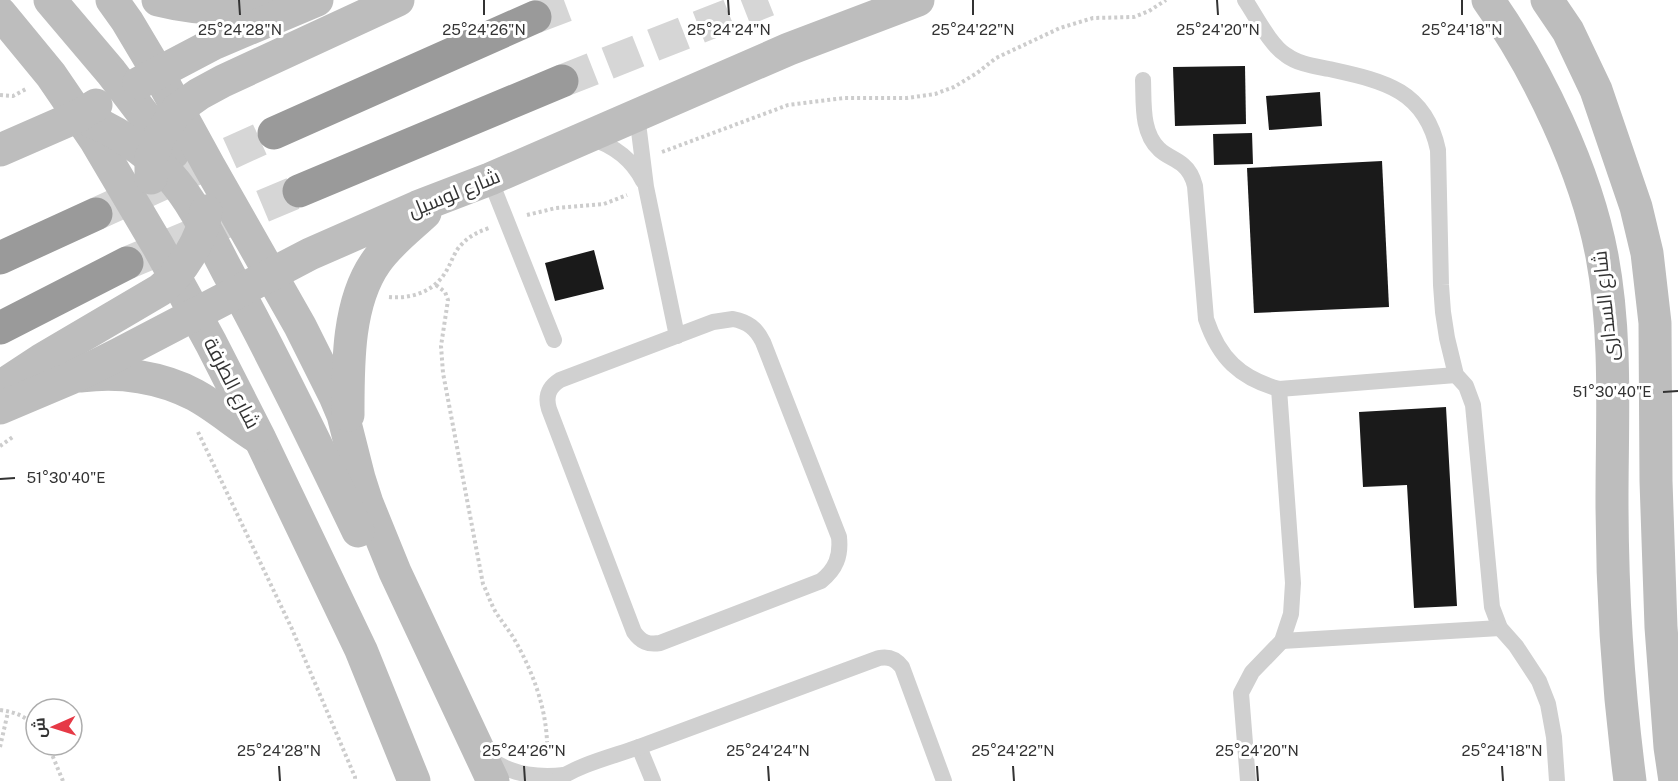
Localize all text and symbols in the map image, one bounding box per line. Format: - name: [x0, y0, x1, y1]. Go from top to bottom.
- text: 25°24'28"N: [198, 21, 282, 38]
- text: 25°24'26"N: [442, 21, 526, 38]
- text: 25°24'24"N: [687, 21, 771, 38]
- text: 25°24'22"N: [931, 21, 1015, 38]
- text: 25°24'20"N: [1176, 21, 1260, 38]
- text: 25°24'18"N: [1421, 21, 1503, 38]
- street label: شارع لوسيل: [405, 164, 504, 224]
- street label: شارع السدارى: [1587, 249, 1625, 362]
- street label: شارع الطرفة: [197, 333, 265, 434]
- text: 51°30'40"E: [1572, 383, 1652, 400]
- text: 51°30'40"E: [26, 469, 106, 486]
- north arrow: [24, 697, 84, 757]
- text: ش: [29, 717, 50, 739]
- text: 25°24'28"N: [237, 742, 321, 759]
- text: 25°24'26"N: [482, 742, 566, 759]
- text: 25°24'24"N: [726, 742, 810, 759]
- text: 25°24'22"N: [971, 742, 1055, 759]
- text: 25°24'20"N: [1215, 742, 1299, 759]
- text: 25°24'18"N: [1461, 742, 1543, 759]

